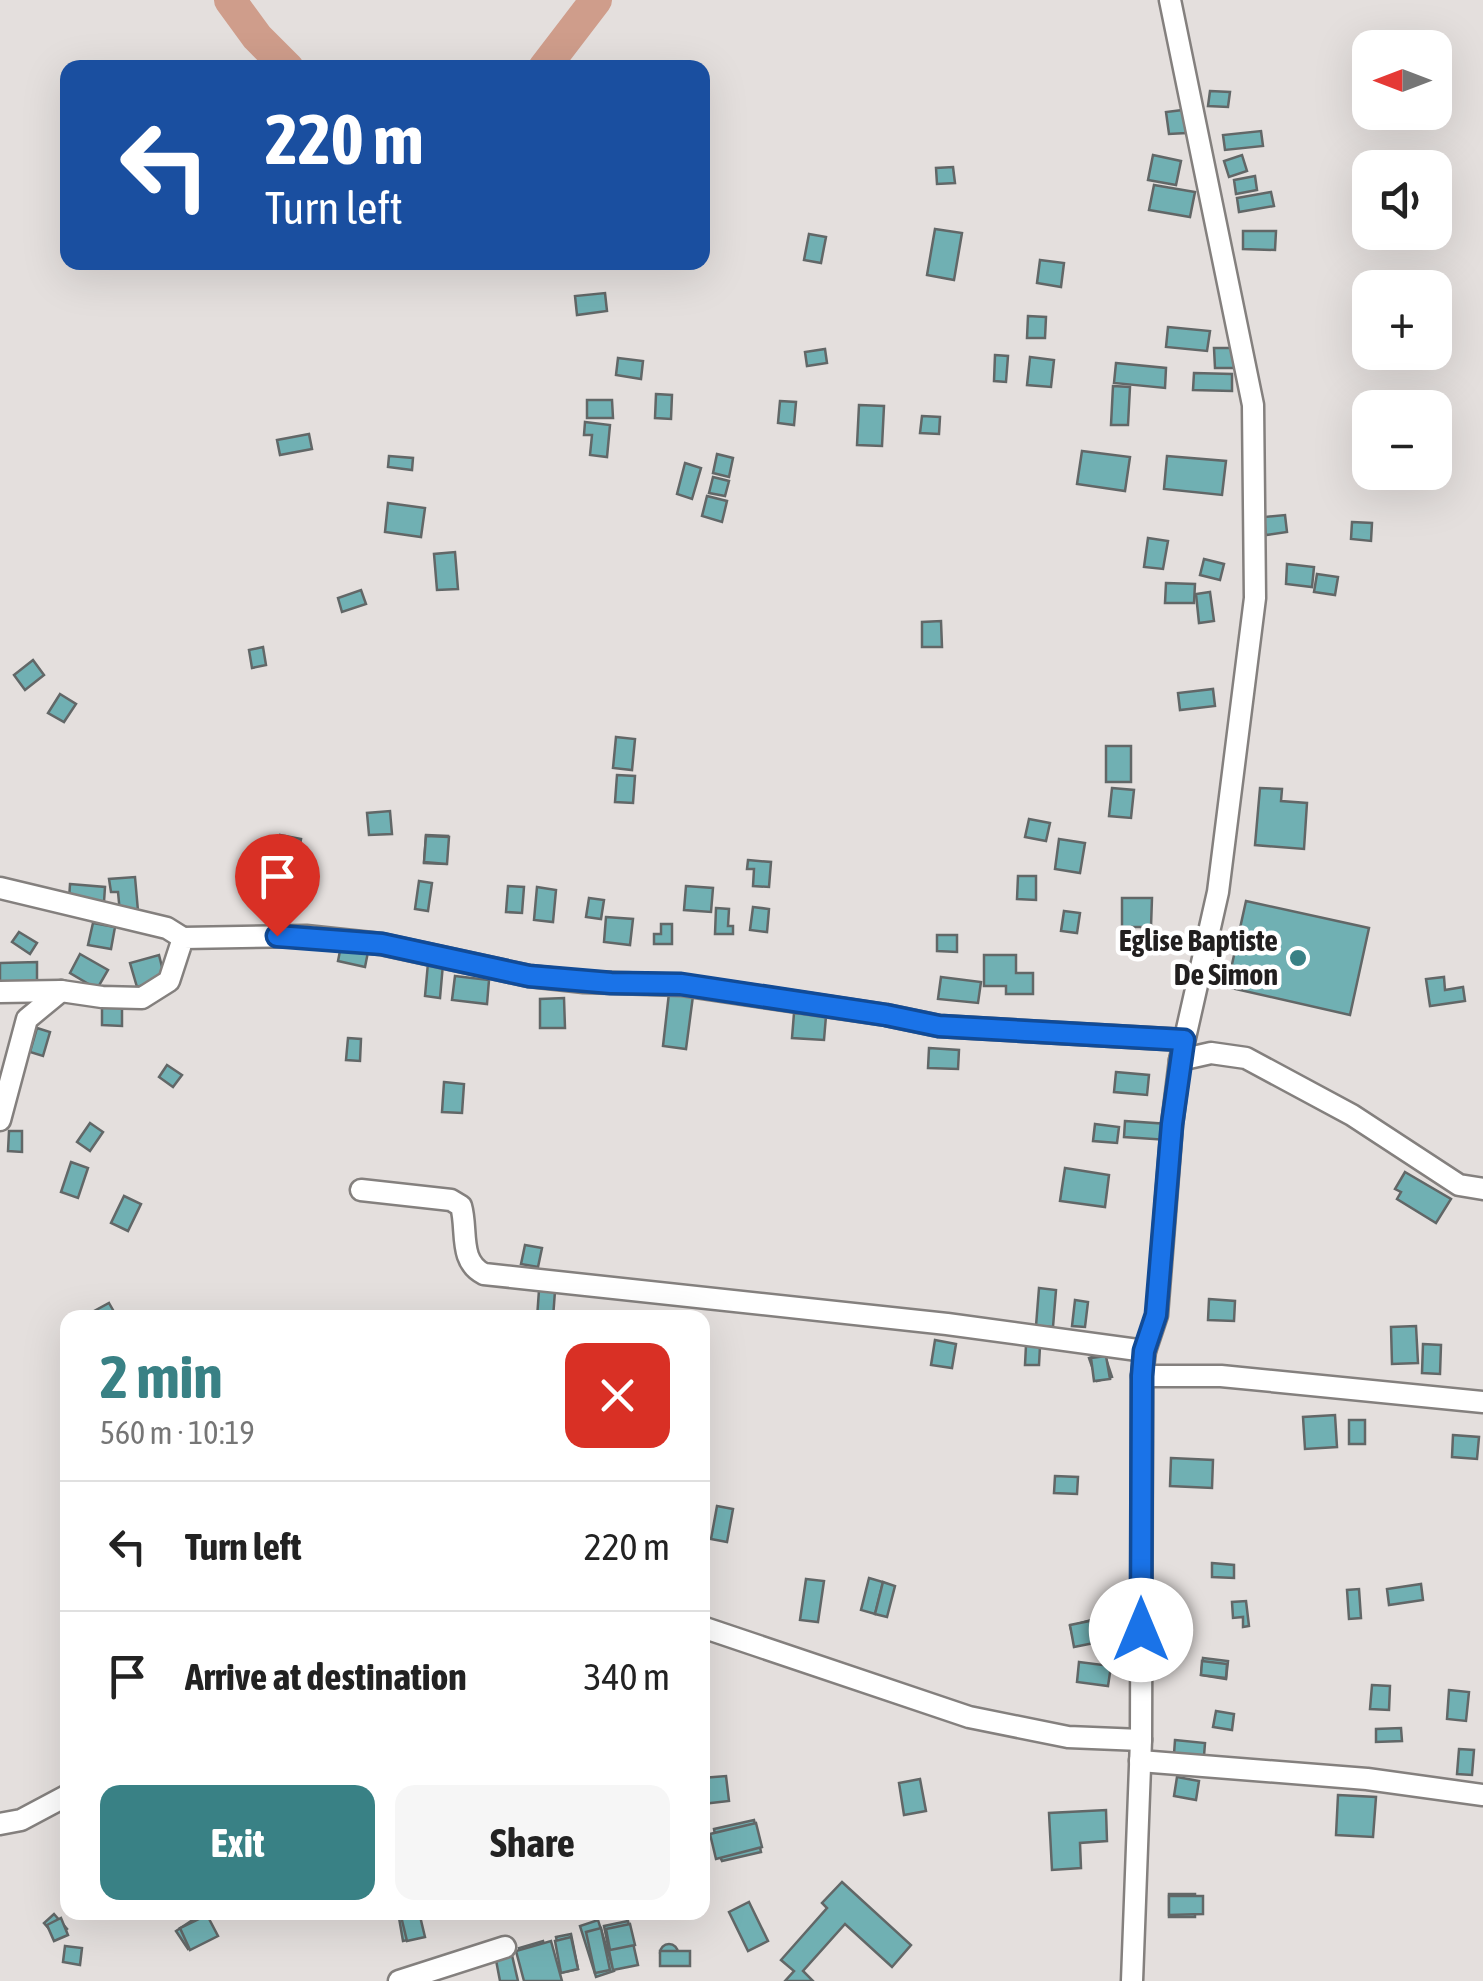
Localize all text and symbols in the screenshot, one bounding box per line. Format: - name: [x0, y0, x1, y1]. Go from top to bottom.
- north arrow: [1352, 30, 1452, 130]
- map controls: [1352, 30, 1452, 490]
- text: 220 m: [265, 99, 424, 179]
- icon: left: [100, 100, 230, 230]
- button: sound: [1352, 150, 1452, 250]
- text: Turn left: [265, 182, 403, 234]
- button: +: [1352, 270, 1452, 370]
- button: −: [1352, 390, 1452, 490]
- pin: [235, 834, 320, 937]
- icon: arrive: [250, 849, 305, 904]
- place label: Eglise Baptiste De Simon: [1119, 923, 1278, 991]
- marker: Eglise Baptiste De Simon: [1287, 947, 1309, 969]
- text: 2 min: [100, 1342, 223, 1411]
- button: close: [565, 1343, 670, 1448]
- text: 560 m · 10:19: [100, 1414, 255, 1451]
- icon: left: [100, 1519, 155, 1574]
- text: Turn left: [185, 1525, 301, 1568]
- text: 220 m: [584, 1525, 670, 1568]
- position arrow: [1089, 1578, 1193, 1682]
- icon: arrive: [100, 1649, 155, 1704]
- text: Arrive at destination: [185, 1655, 467, 1698]
- text: 340 m: [584, 1655, 670, 1698]
- button: Exit: [100, 1785, 375, 1900]
- button: Share: [395, 1785, 670, 1900]

